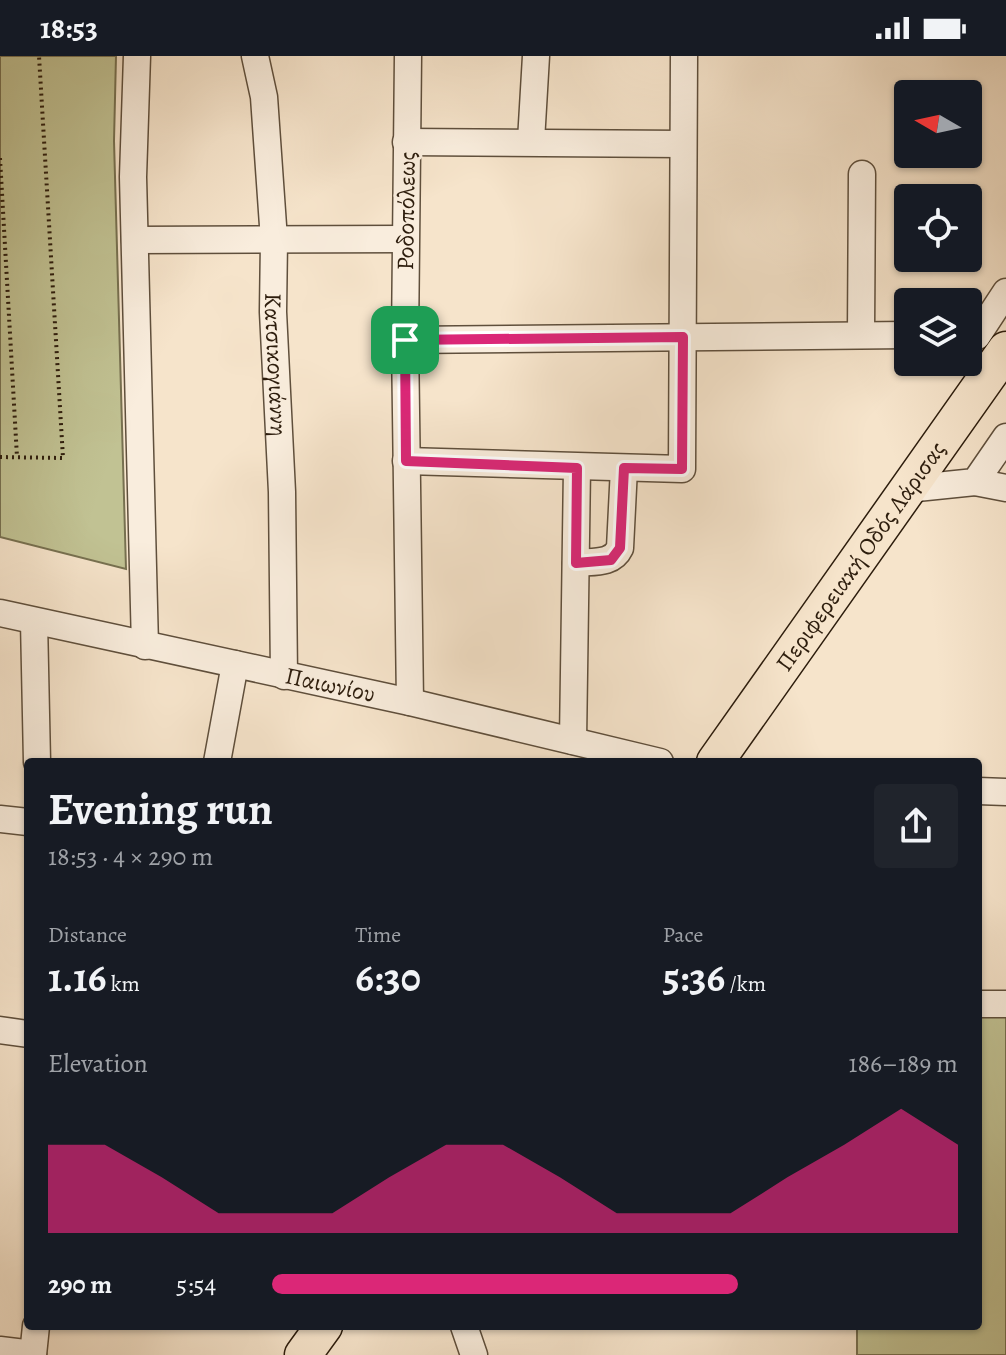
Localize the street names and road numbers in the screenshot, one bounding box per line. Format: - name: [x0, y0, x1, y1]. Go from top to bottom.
- street label: Ροδοπόλεως: [389, 151, 423, 271]
- street label: Κατσικογιάννη: [257, 293, 295, 437]
- street label: Περιφερειακή Οδός Λάρισας: [768, 435, 953, 678]
- street label: Παιωνίου: [282, 659, 378, 710]

